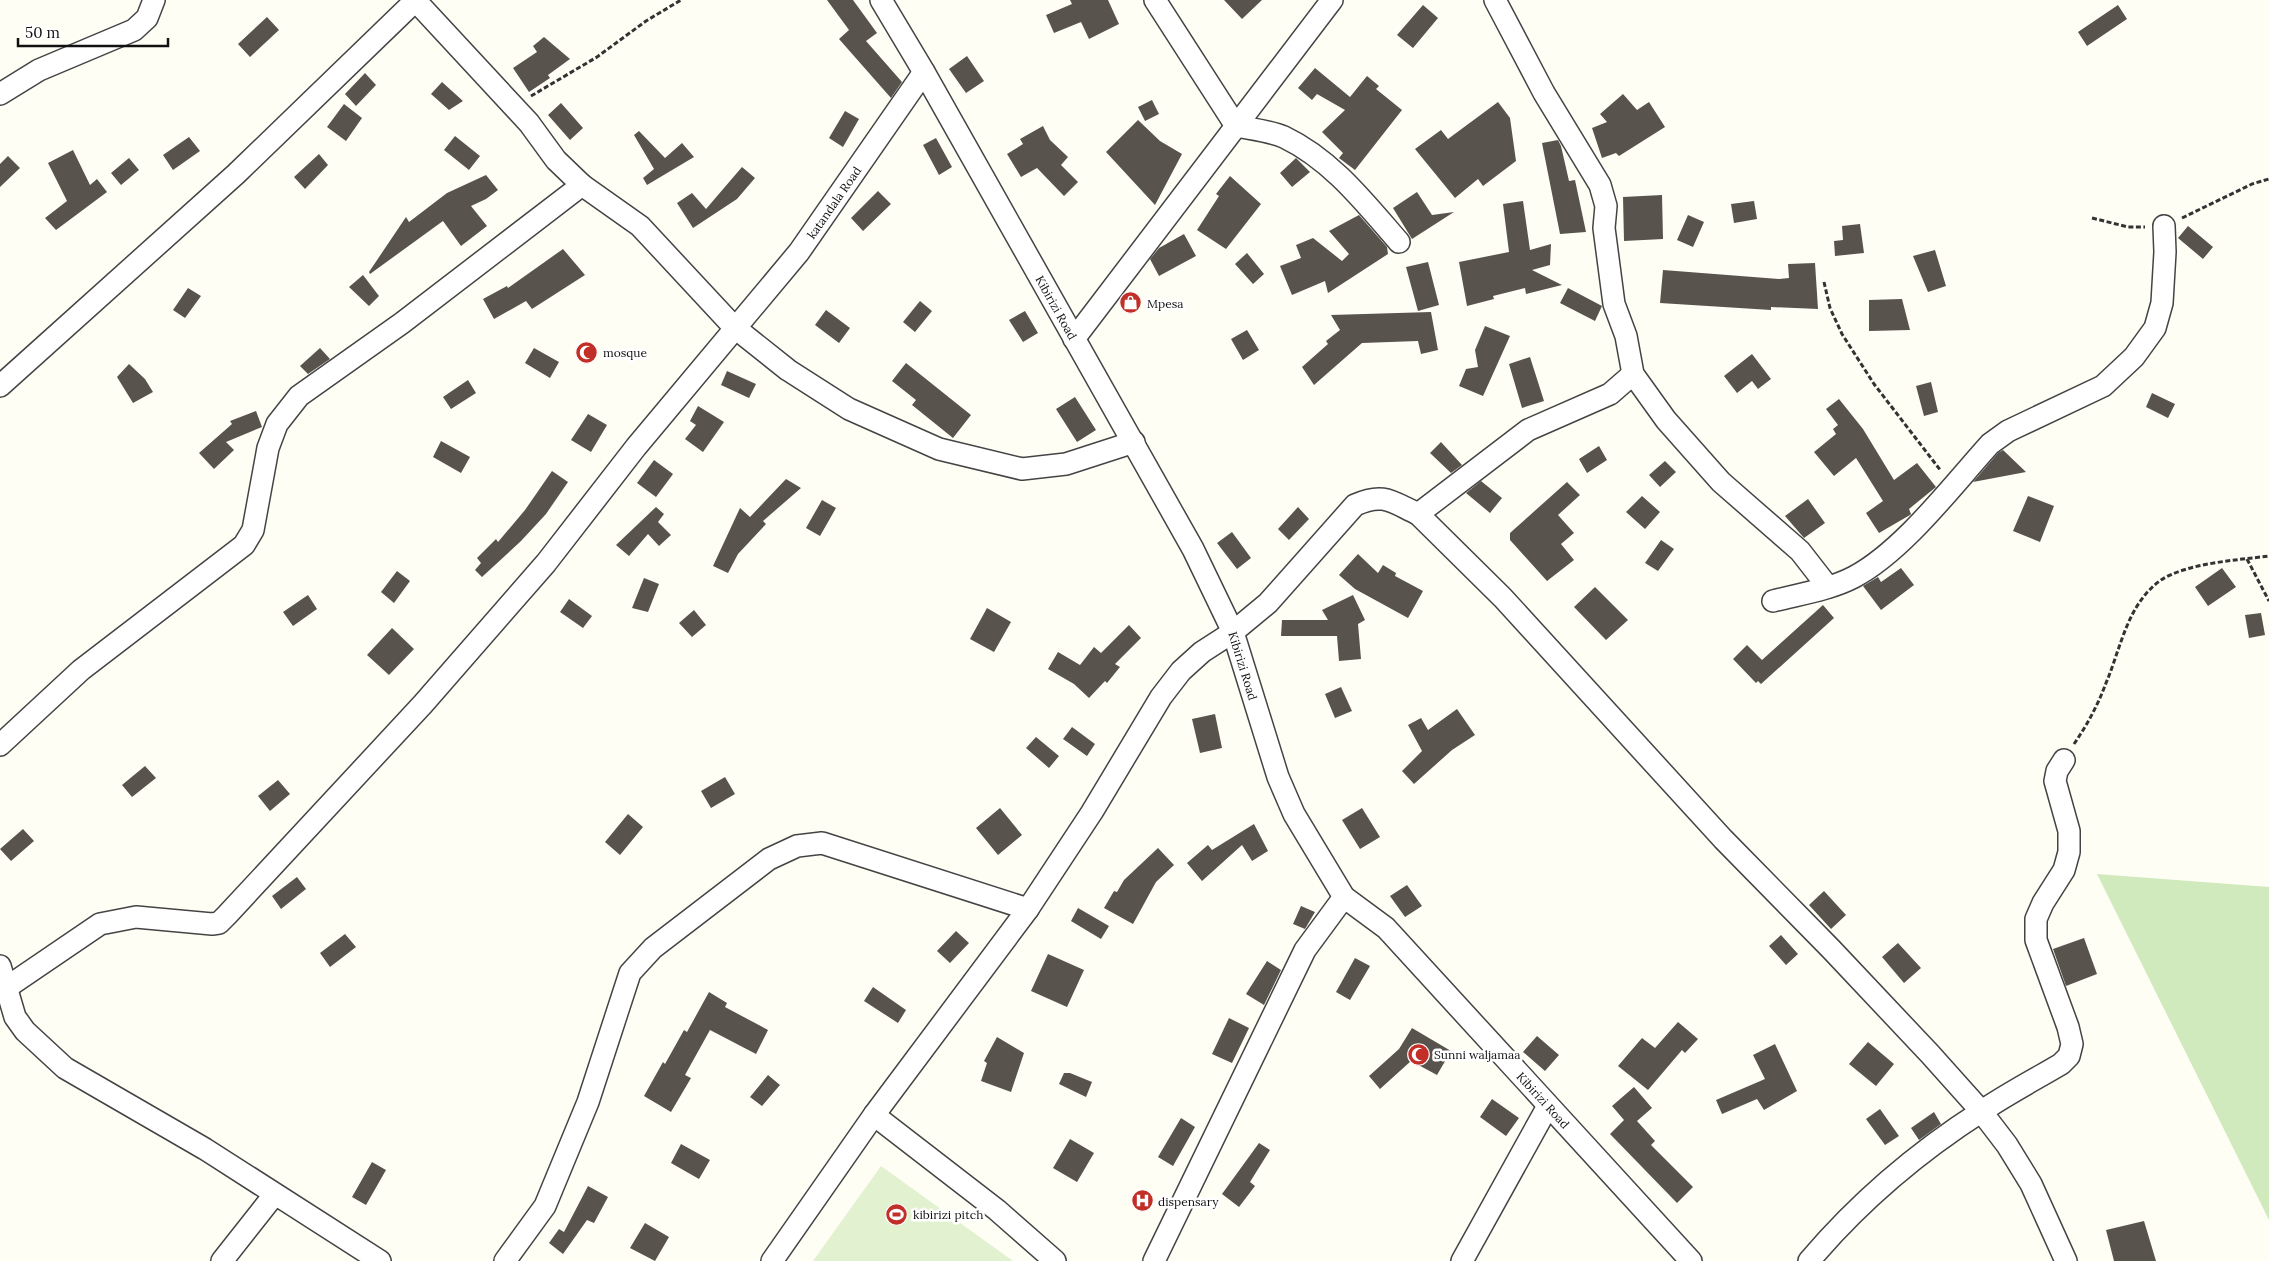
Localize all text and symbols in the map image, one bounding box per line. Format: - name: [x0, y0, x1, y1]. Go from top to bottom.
- scale bar: [18, 15, 168, 47]
- text: 50 m: [25, 23, 60, 42]
- street label: katandala Road: [803, 163, 864, 241]
- street label: Kibirizi Road: [1033, 273, 1081, 342]
- shop icon: Mpesa: [1119, 291, 1143, 315]
- place label: Mpesa: [1147, 296, 1183, 311]
- mosque icon: mosque: [575, 340, 599, 364]
- place label: mosque: [603, 345, 647, 360]
- street label: Kibirizi Road: [1226, 630, 1261, 702]
- mosque icon: Sunni waljamaa: [1406, 1042, 1430, 1066]
- place label: Sunni waljamaa: [1434, 1047, 1520, 1062]
- street label: Kibirizi Road: [1514, 1069, 1573, 1131]
- hospital icon: dispensary: [1130, 1189, 1154, 1213]
- place label: dispensary: [1158, 1194, 1219, 1209]
- sports icon: kibirizi pitch: [885, 1202, 909, 1226]
- place label: kibirizi pitch: [913, 1207, 983, 1222]

